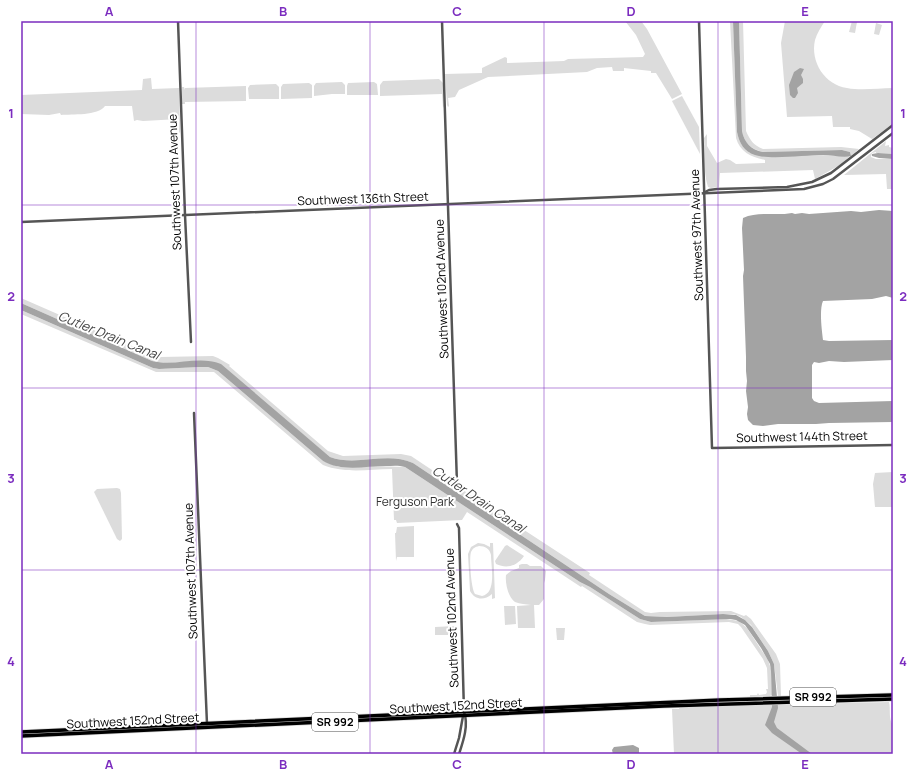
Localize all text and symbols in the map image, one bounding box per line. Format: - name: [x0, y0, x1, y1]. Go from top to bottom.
- text: A: [105, 2, 114, 20]
- text: B: [279, 2, 287, 20]
- text: C: [452, 2, 462, 20]
- text: D: [626, 2, 636, 20]
- text: E: [801, 2, 809, 20]
- text: 1: [8, 104, 14, 122]
- text: 1: [900, 104, 906, 122]
- street label: Southwest 107th Avenue: [164, 114, 185, 251]
- street label: Southwest 97th Avenue: [686, 169, 707, 301]
- street label: Southwest 136th Street: [297, 188, 429, 209]
- street label: Southwest 102nd Avenue: [431, 219, 452, 359]
- text: 2: [7, 287, 15, 305]
- text: 2: [899, 287, 907, 305]
- water label: Cutler Drain Canal: [55, 306, 164, 364]
- street label: Southwest 144th Street: [736, 427, 868, 446]
- water label: Cutler Drain Canal: [429, 461, 531, 538]
- text: 3: [7, 469, 15, 487]
- text: 3: [899, 469, 907, 487]
- park label: Ferguson Park: [376, 493, 455, 510]
- street label: Southwest 107th Avenue: [180, 503, 201, 640]
- street label: Southwest 102nd Avenue: [441, 548, 462, 688]
- text: 4: [7, 652, 15, 670]
- text: 4: [899, 652, 907, 670]
- road number: SR 992: [790, 688, 836, 706]
- street label: Southwest 152nd Street: [389, 694, 523, 717]
- street label: Southwest 152nd Street: [66, 709, 200, 732]
- road number: SR 992: [312, 713, 358, 731]
- text: A: [105, 755, 114, 773]
- text: B: [279, 755, 287, 773]
- text: C: [452, 755, 462, 773]
- text: D: [626, 755, 636, 773]
- text: E: [801, 755, 809, 773]

